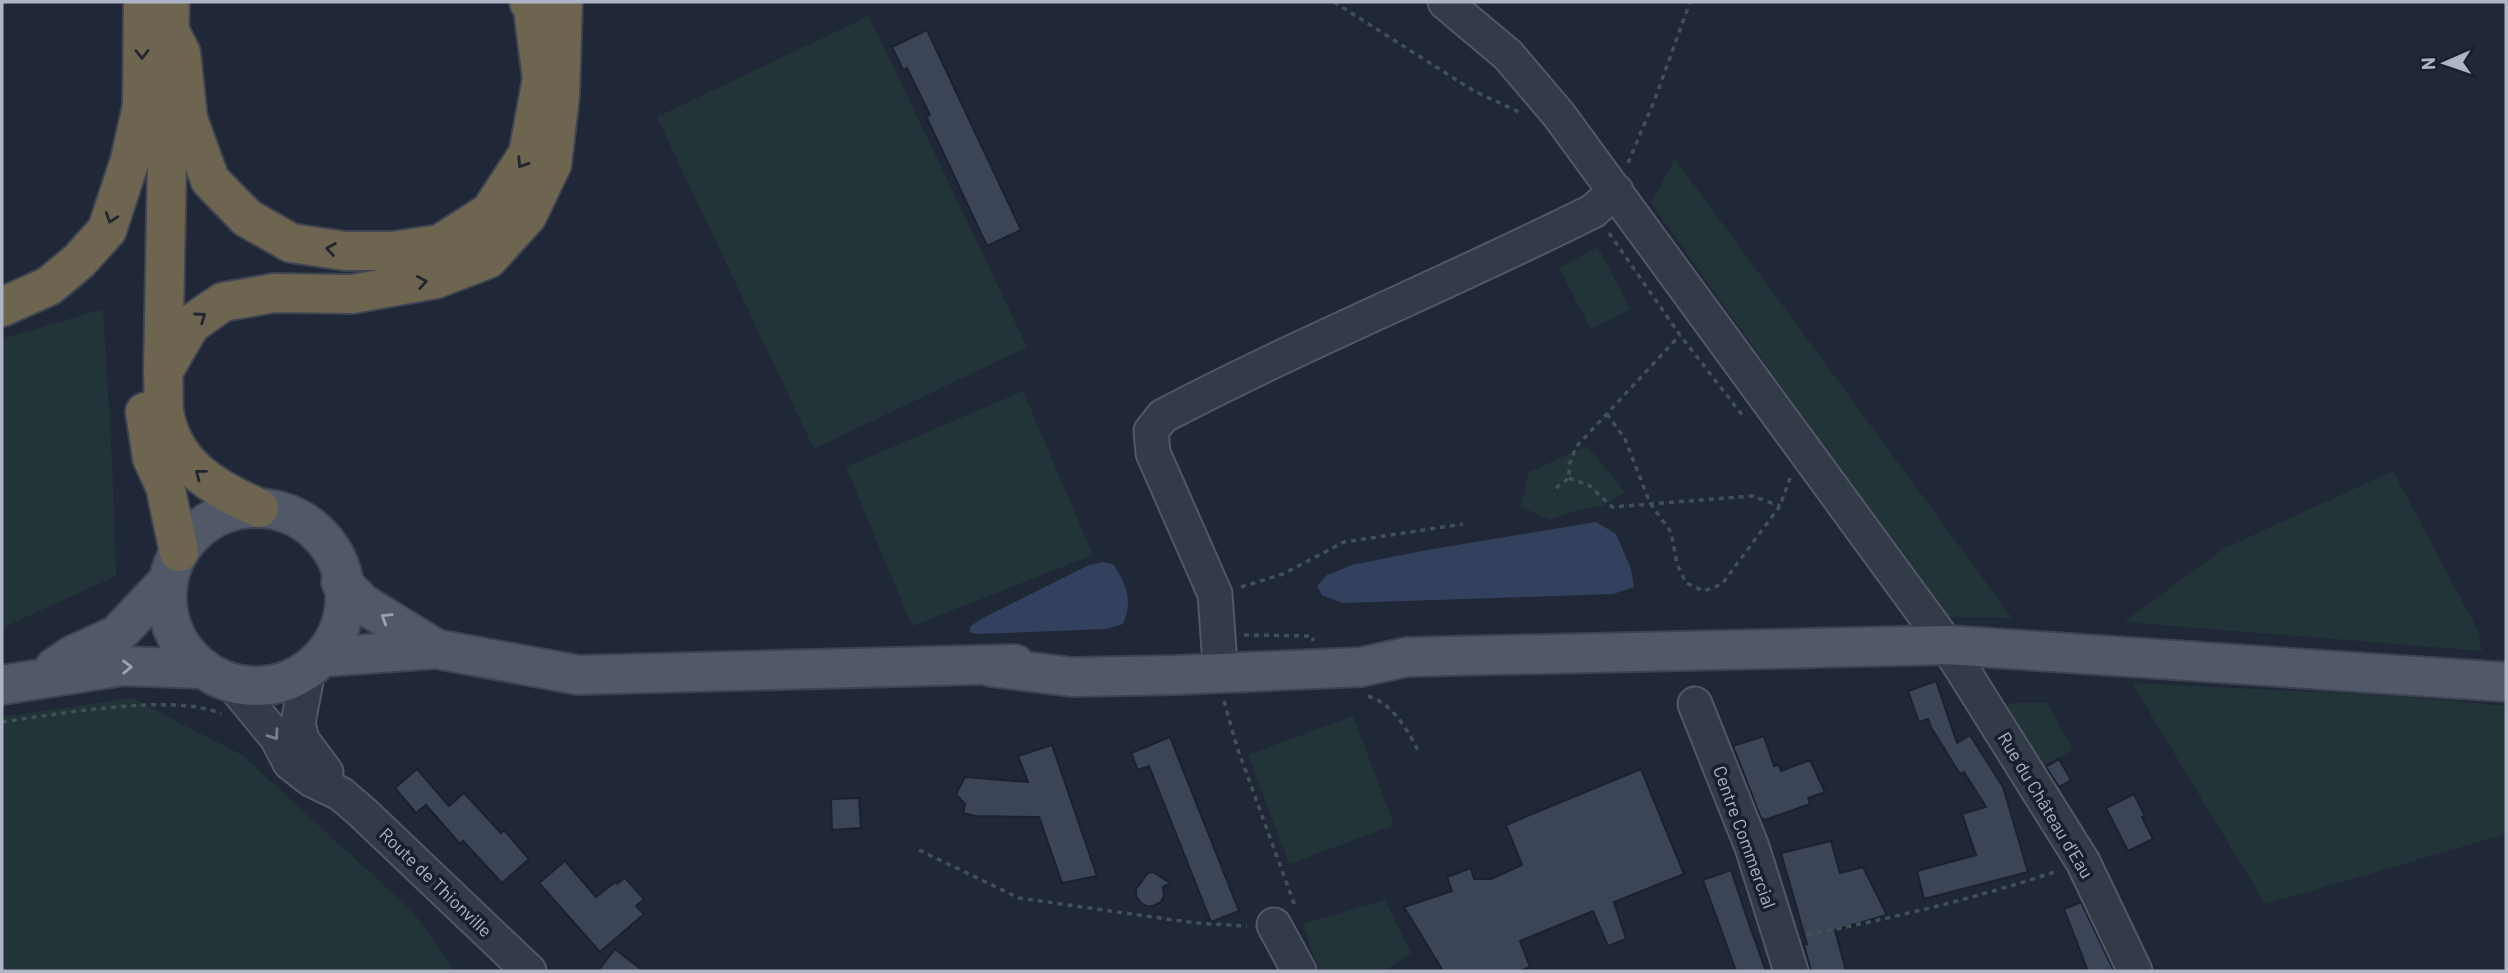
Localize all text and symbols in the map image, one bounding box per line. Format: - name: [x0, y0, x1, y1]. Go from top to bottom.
- north arrow: [2410, 28, 2480, 98]
- one-way arrow: [134, 49, 150, 59]
- text: N: [2416, 57, 2439, 70]
- one-way arrow: [518, 155, 530, 168]
- one-way arrow: [104, 212, 119, 224]
- one-way arrow: [325, 242, 337, 257]
- one-way arrow: [416, 275, 428, 290]
- one-way arrow: [193, 313, 206, 325]
- one-way arrow: [196, 469, 208, 482]
- one-way arrow: [381, 614, 394, 627]
- one-way arrow: [122, 659, 133, 675]
- one-way arrow: [266, 727, 278, 740]
- street label: Rue du Château d'Eau: [1994, 728, 2098, 882]
- street label: Centre Commercial: [1709, 763, 1781, 911]
- street label: Route de Thionville: [375, 823, 497, 941]

